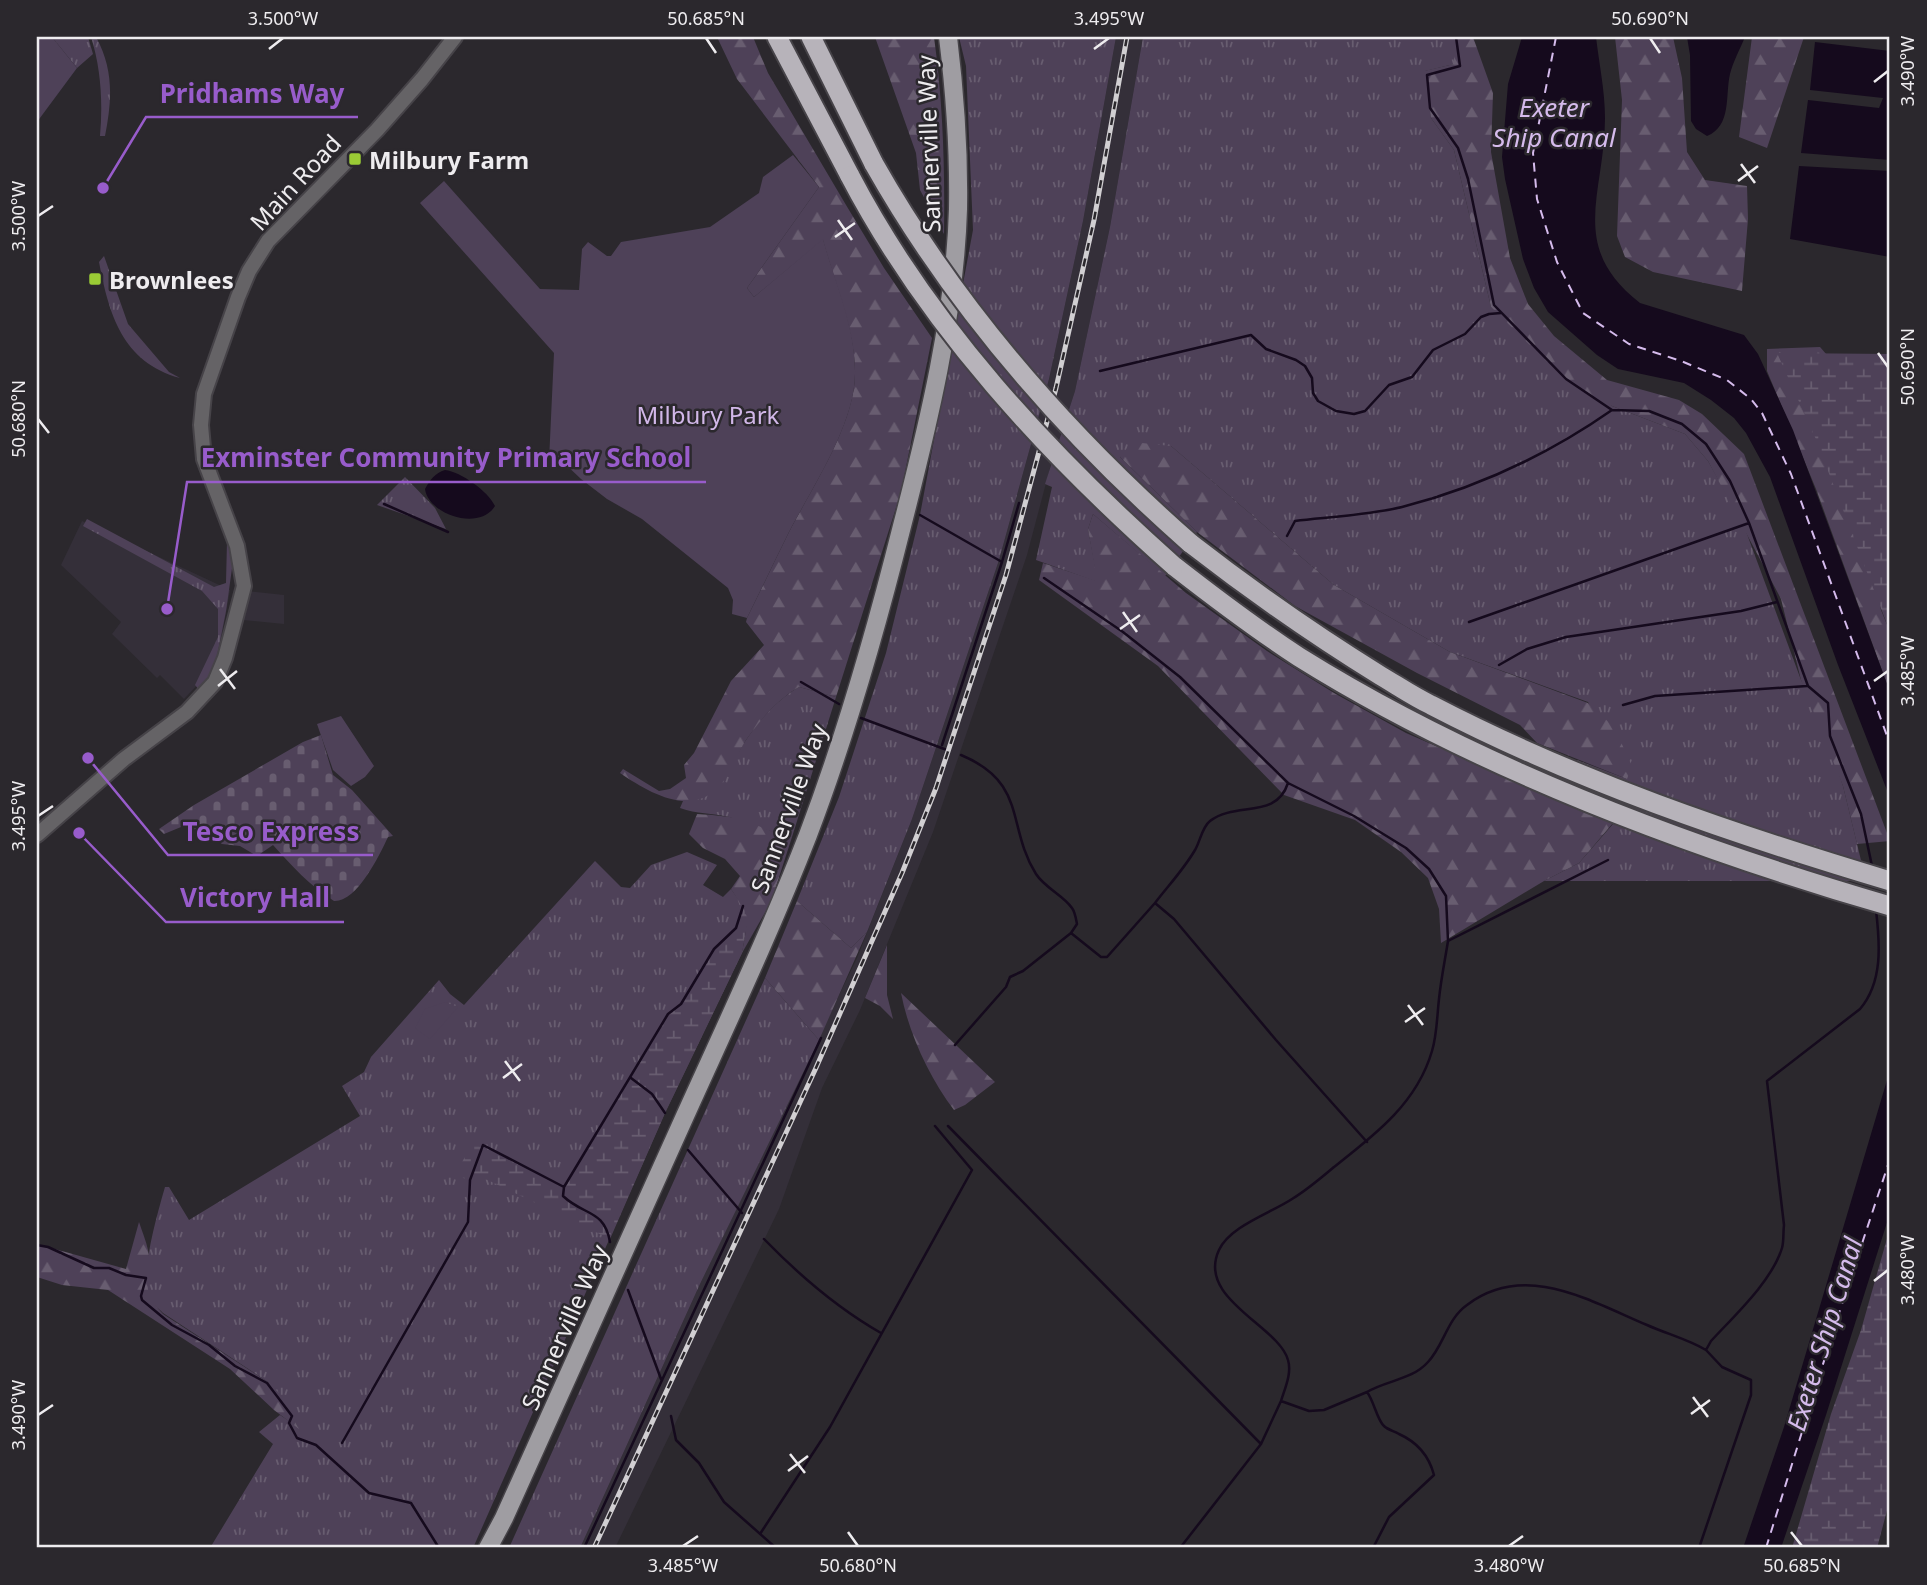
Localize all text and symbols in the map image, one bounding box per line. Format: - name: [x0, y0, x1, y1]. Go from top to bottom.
- text: 3.500°W: [248, 6, 318, 30]
- text: 50.685°N: [667, 6, 745, 30]
- text: 3.495°W: [1074, 6, 1144, 30]
- text: 50.690°N: [1611, 6, 1689, 30]
- text: 3.490°W: [1895, 36, 1919, 106]
- street label: Sannerville Way: [908, 54, 948, 233]
- callout: Pridhams Way: [146, 70, 358, 117]
- text: Pridhams Way: [160, 75, 344, 111]
- water label: Exeter Ship Canal: [1492, 89, 1617, 155]
- street label: Main Road: [242, 127, 348, 237]
- place label: Milbury Farm: [369, 143, 529, 176]
- marker: Milbury Farm: [347, 151, 363, 167]
- text: 3.500°W: [6, 181, 30, 251]
- place label: Brownlees: [109, 263, 234, 296]
- marker: Brownlees: [87, 271, 103, 287]
- text: 50.690°N: [1895, 328, 1919, 406]
- text: 50.680°N: [6, 380, 30, 458]
- park label: Milbury Park: [637, 398, 780, 431]
- callout: Exminster Community Primary School: [187, 435, 706, 482]
- text: Exminster Community Primary School: [201, 439, 691, 475]
- text: 3.485°W: [1895, 636, 1919, 706]
- street label: Sannerville Way: [742, 718, 834, 897]
- text: 3.495°W: [6, 781, 30, 851]
- callout: Tesco Express: [168, 808, 373, 855]
- text: Tesco Express: [183, 813, 359, 849]
- callout: Victory Hall: [166, 875, 344, 922]
- text: Victory Hall: [180, 879, 330, 915]
- water label: Exeter Ship Canal: [1777, 1232, 1871, 1435]
- text: 3.480°W: [1895, 1235, 1919, 1305]
- street label: Sannerville Way: [513, 1238, 616, 1415]
- text: 3.490°W: [6, 1380, 30, 1450]
- text: 3.485°W: [648, 1553, 718, 1577]
- text: 50.680°N: [819, 1553, 897, 1577]
- text: 3.480°W: [1474, 1553, 1544, 1577]
- text: 50.685°N: [1763, 1553, 1841, 1577]

